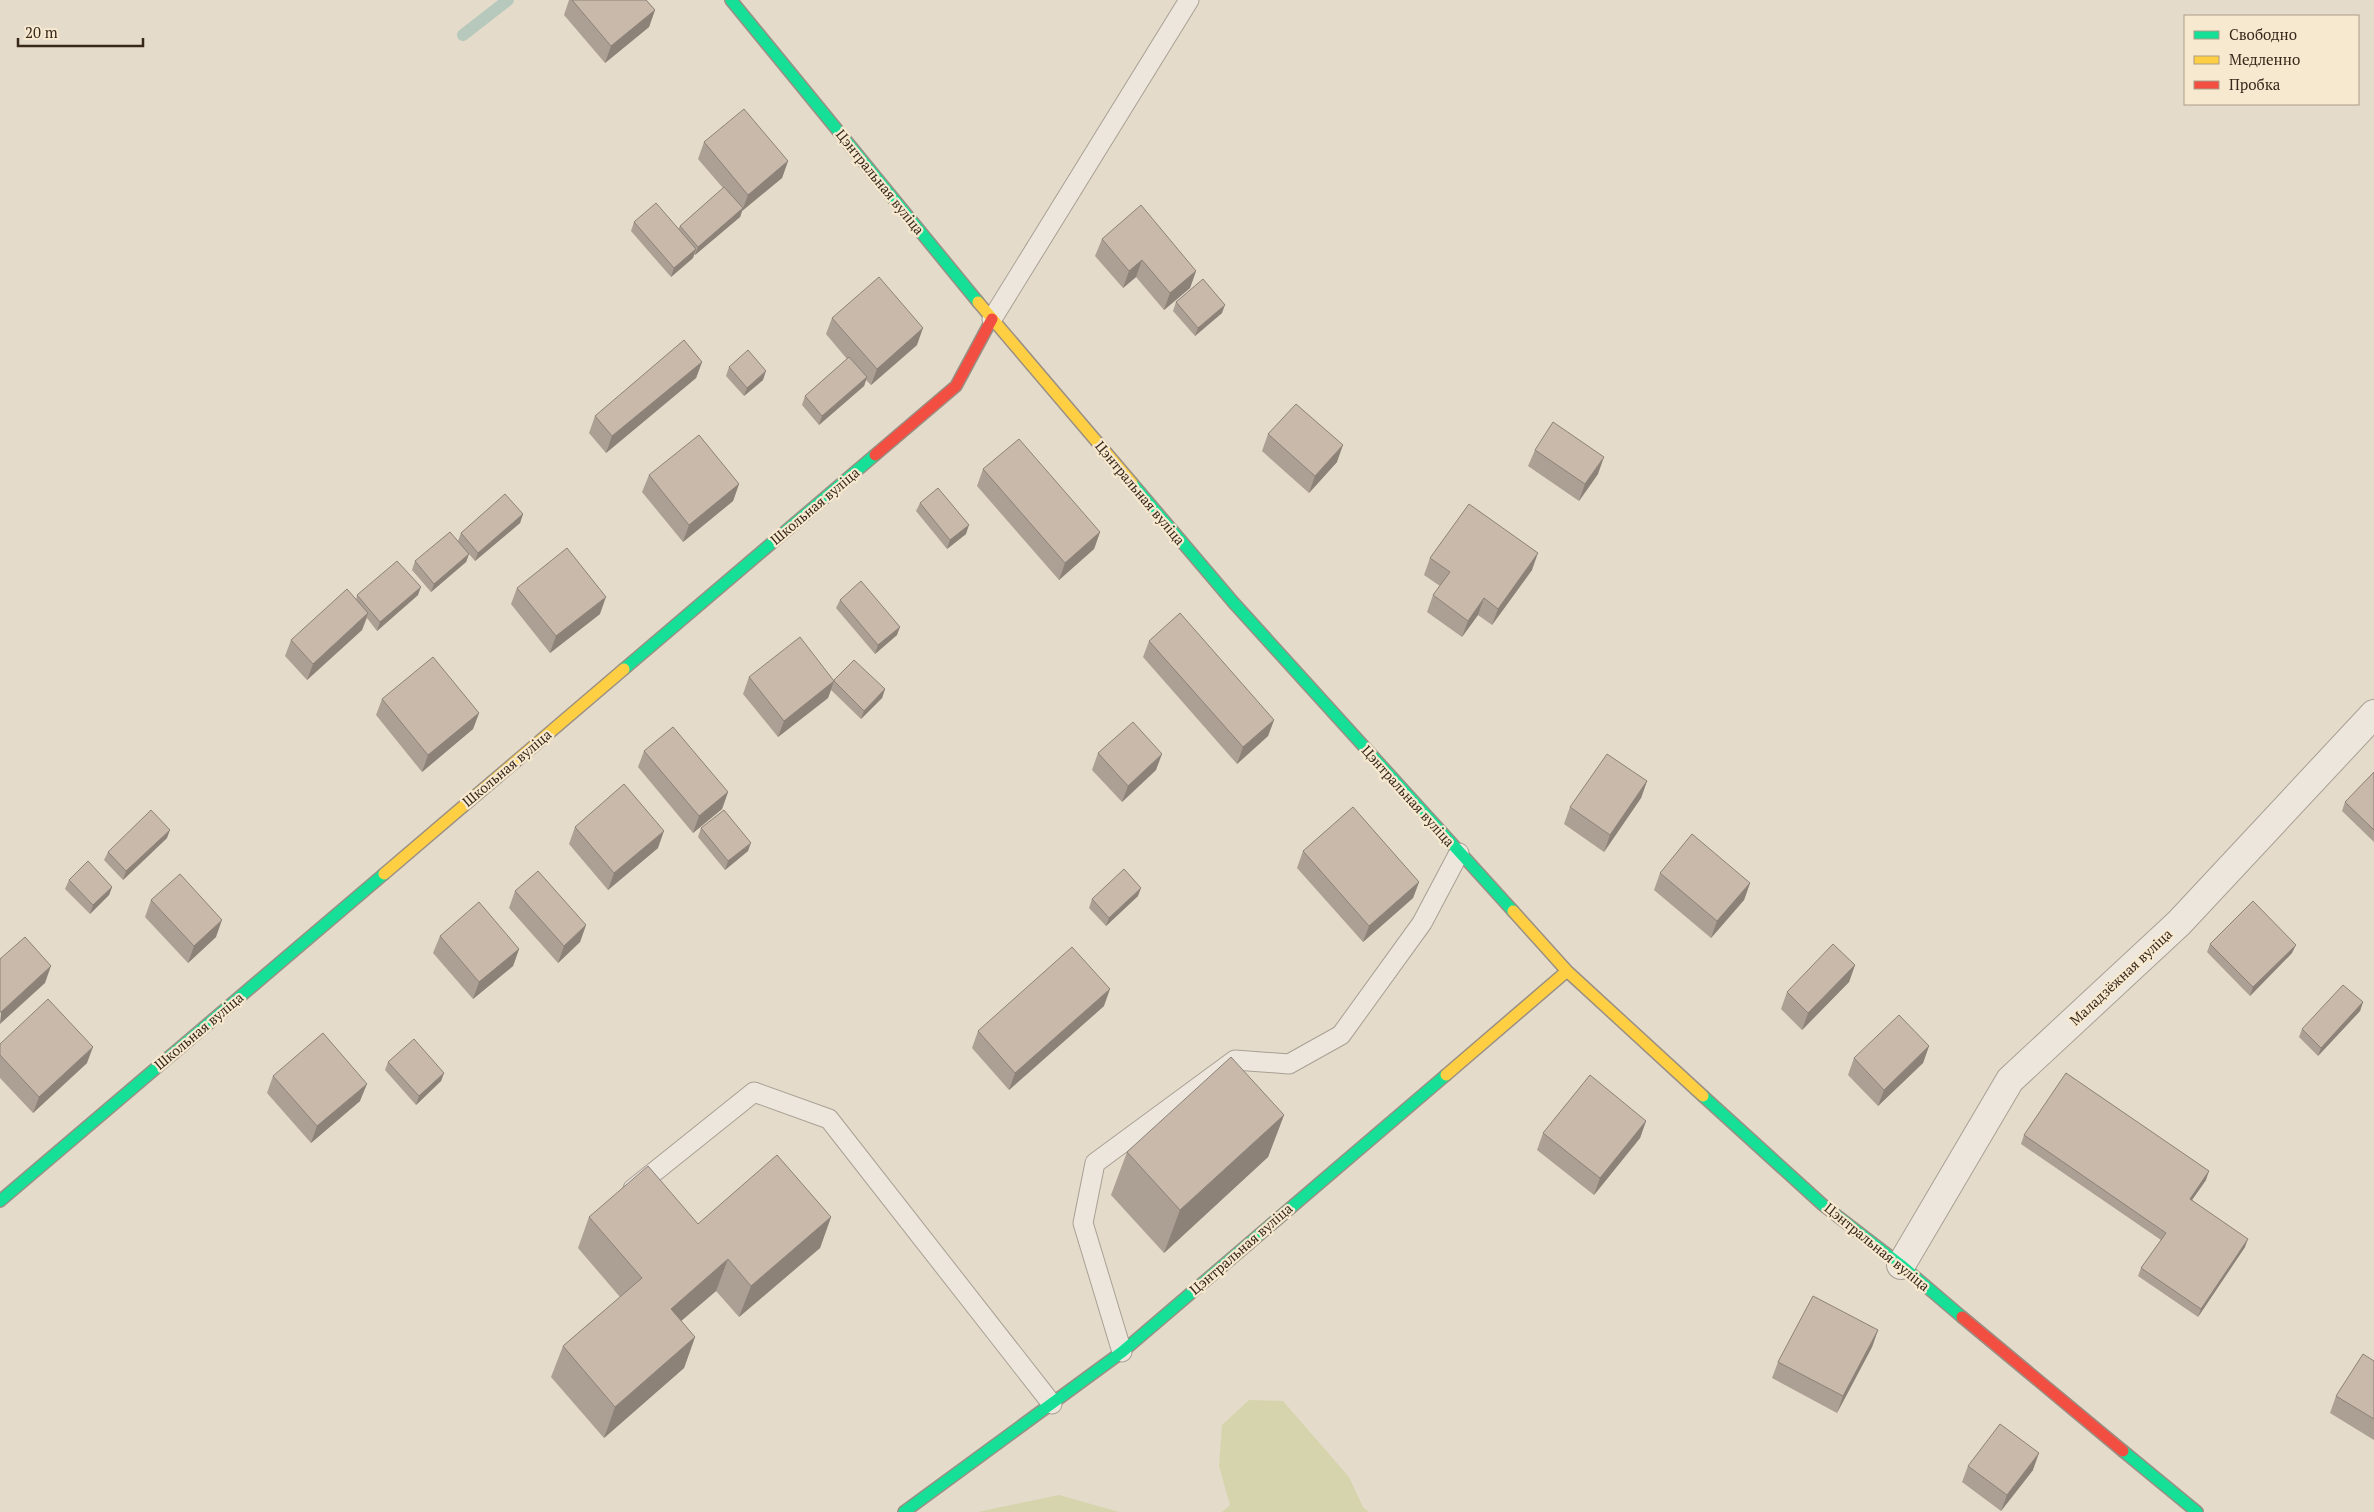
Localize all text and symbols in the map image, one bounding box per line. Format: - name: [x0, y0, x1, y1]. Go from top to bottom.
- scale bar: [18, 15, 142, 47]
- legend: [2184, 15, 2359, 105]
- text: 20 m: [25, 22, 58, 42]
- text: Свободно: [2229, 24, 2297, 44]
- text: Медленно: [2229, 49, 2300, 69]
- text: Пробка: [2229, 74, 2281, 94]
- street label: Цэнтральная вуліца: [832, 125, 929, 238]
- street label: Цэнтральная вуліца: [1091, 437, 1190, 549]
- street label: Школьная вуліца: [766, 463, 863, 548]
- street label: Школьная вуліца: [458, 725, 555, 810]
- street label: Цэнтральная вуліца: [1358, 741, 1459, 850]
- street label: Маладзёжная вуліца: [2065, 924, 2176, 1029]
- street label: Школьная вуліца: [150, 988, 247, 1073]
- street label: Цэнтральная вуліца: [1821, 1198, 1934, 1295]
- street label: Цэнтральная вуліца: [1185, 1199, 1296, 1299]

